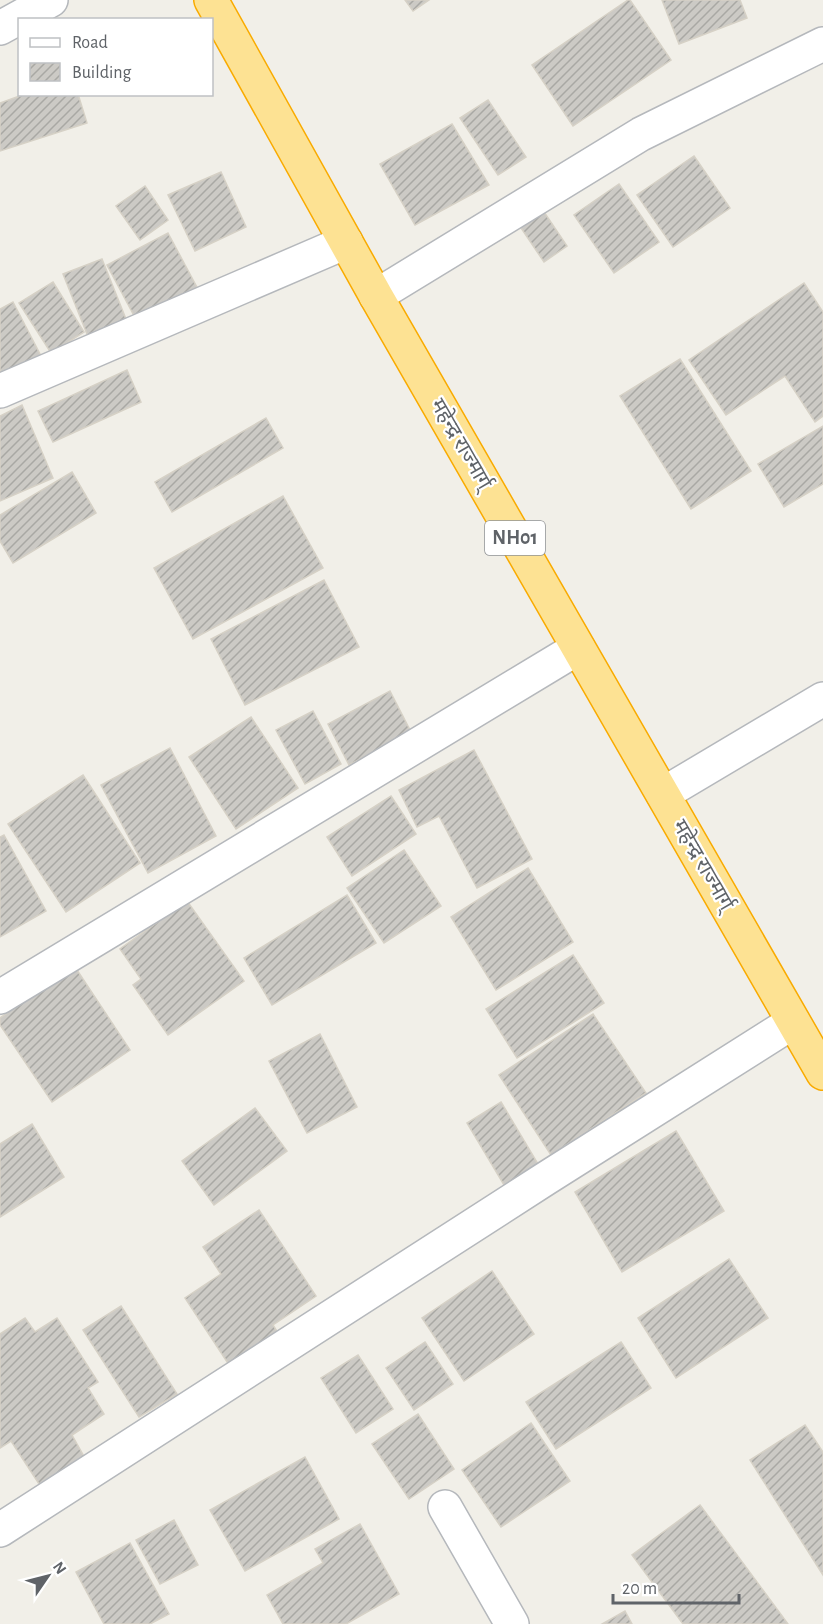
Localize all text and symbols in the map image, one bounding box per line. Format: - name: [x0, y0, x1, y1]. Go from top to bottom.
- legend: [18, 18, 213, 96]
- text: Road: [72, 34, 108, 52]
- text: Building: [72, 64, 132, 82]
- street label: महेन्द्र राज्मार्ग्: [425, 394, 498, 496]
- road number: NH01: [485, 521, 545, 555]
- street label: महेन्द्र राज्मार्ग्: [667, 815, 740, 917]
- north arrow: [18, 1546, 78, 1606]
- text: N: [50, 1559, 69, 1577]
- scale bar: [613, 1567, 739, 1605]
- text: 20 m: [622, 1580, 657, 1598]

